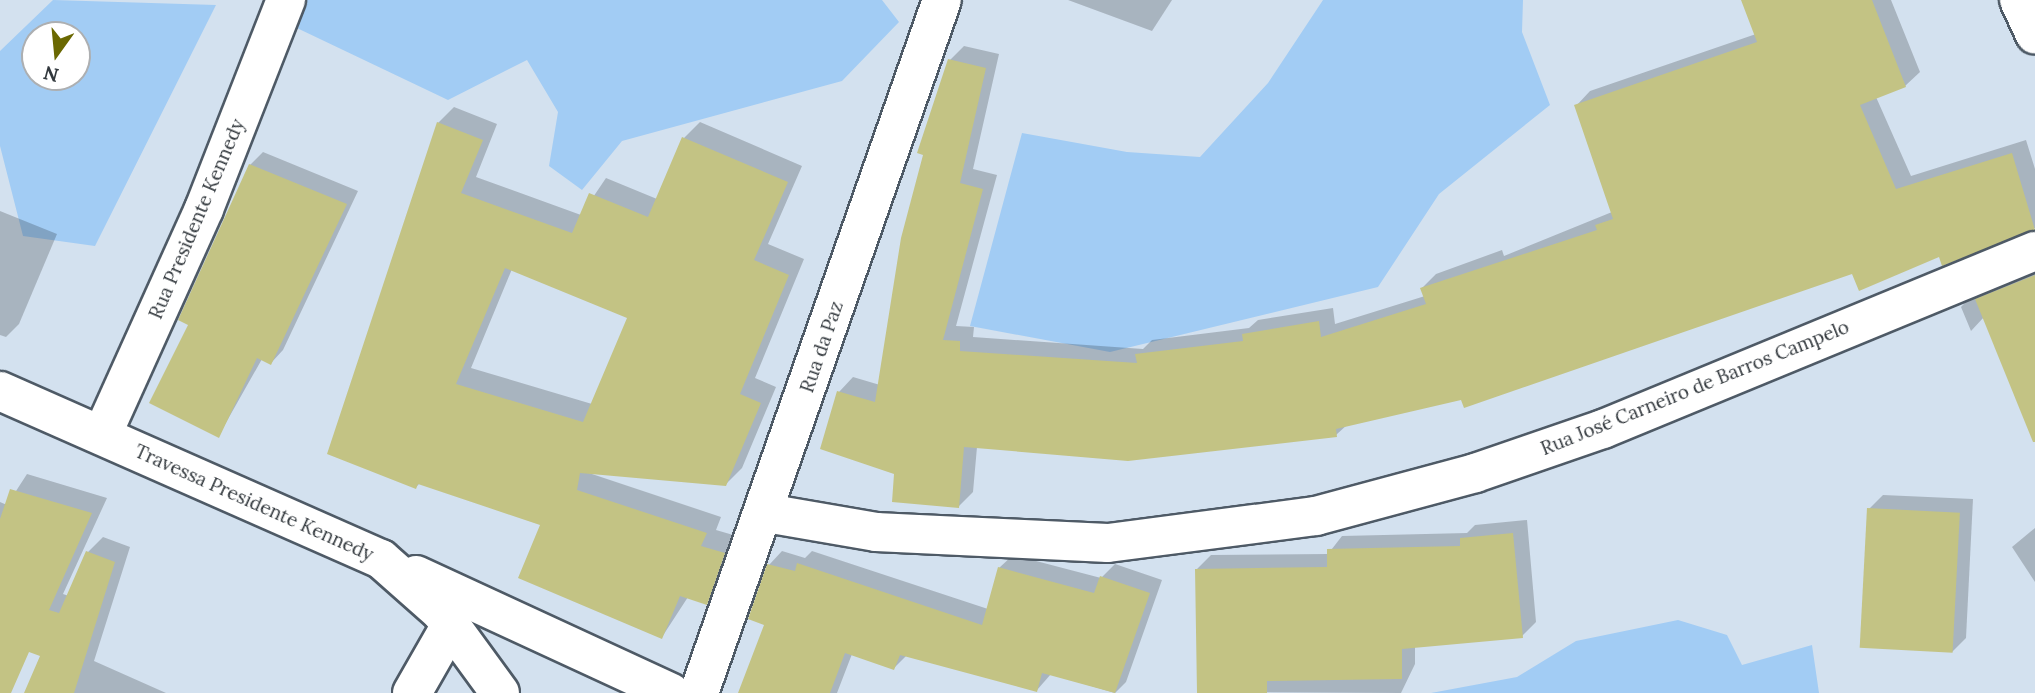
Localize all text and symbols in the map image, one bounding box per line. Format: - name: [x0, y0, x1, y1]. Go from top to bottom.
- north arrow: [21, 21, 91, 91]
- text: N: [41, 61, 61, 88]
- street label: Rua Presidente Kennedy: [144, 115, 250, 323]
- street label: Rua da Paz: [796, 298, 848, 396]
- street label: Rua José Carneiro de Barros Campelo: [1538, 316, 1852, 460]
- street label: Travessa Presidente Kennedy: [131, 440, 377, 566]

